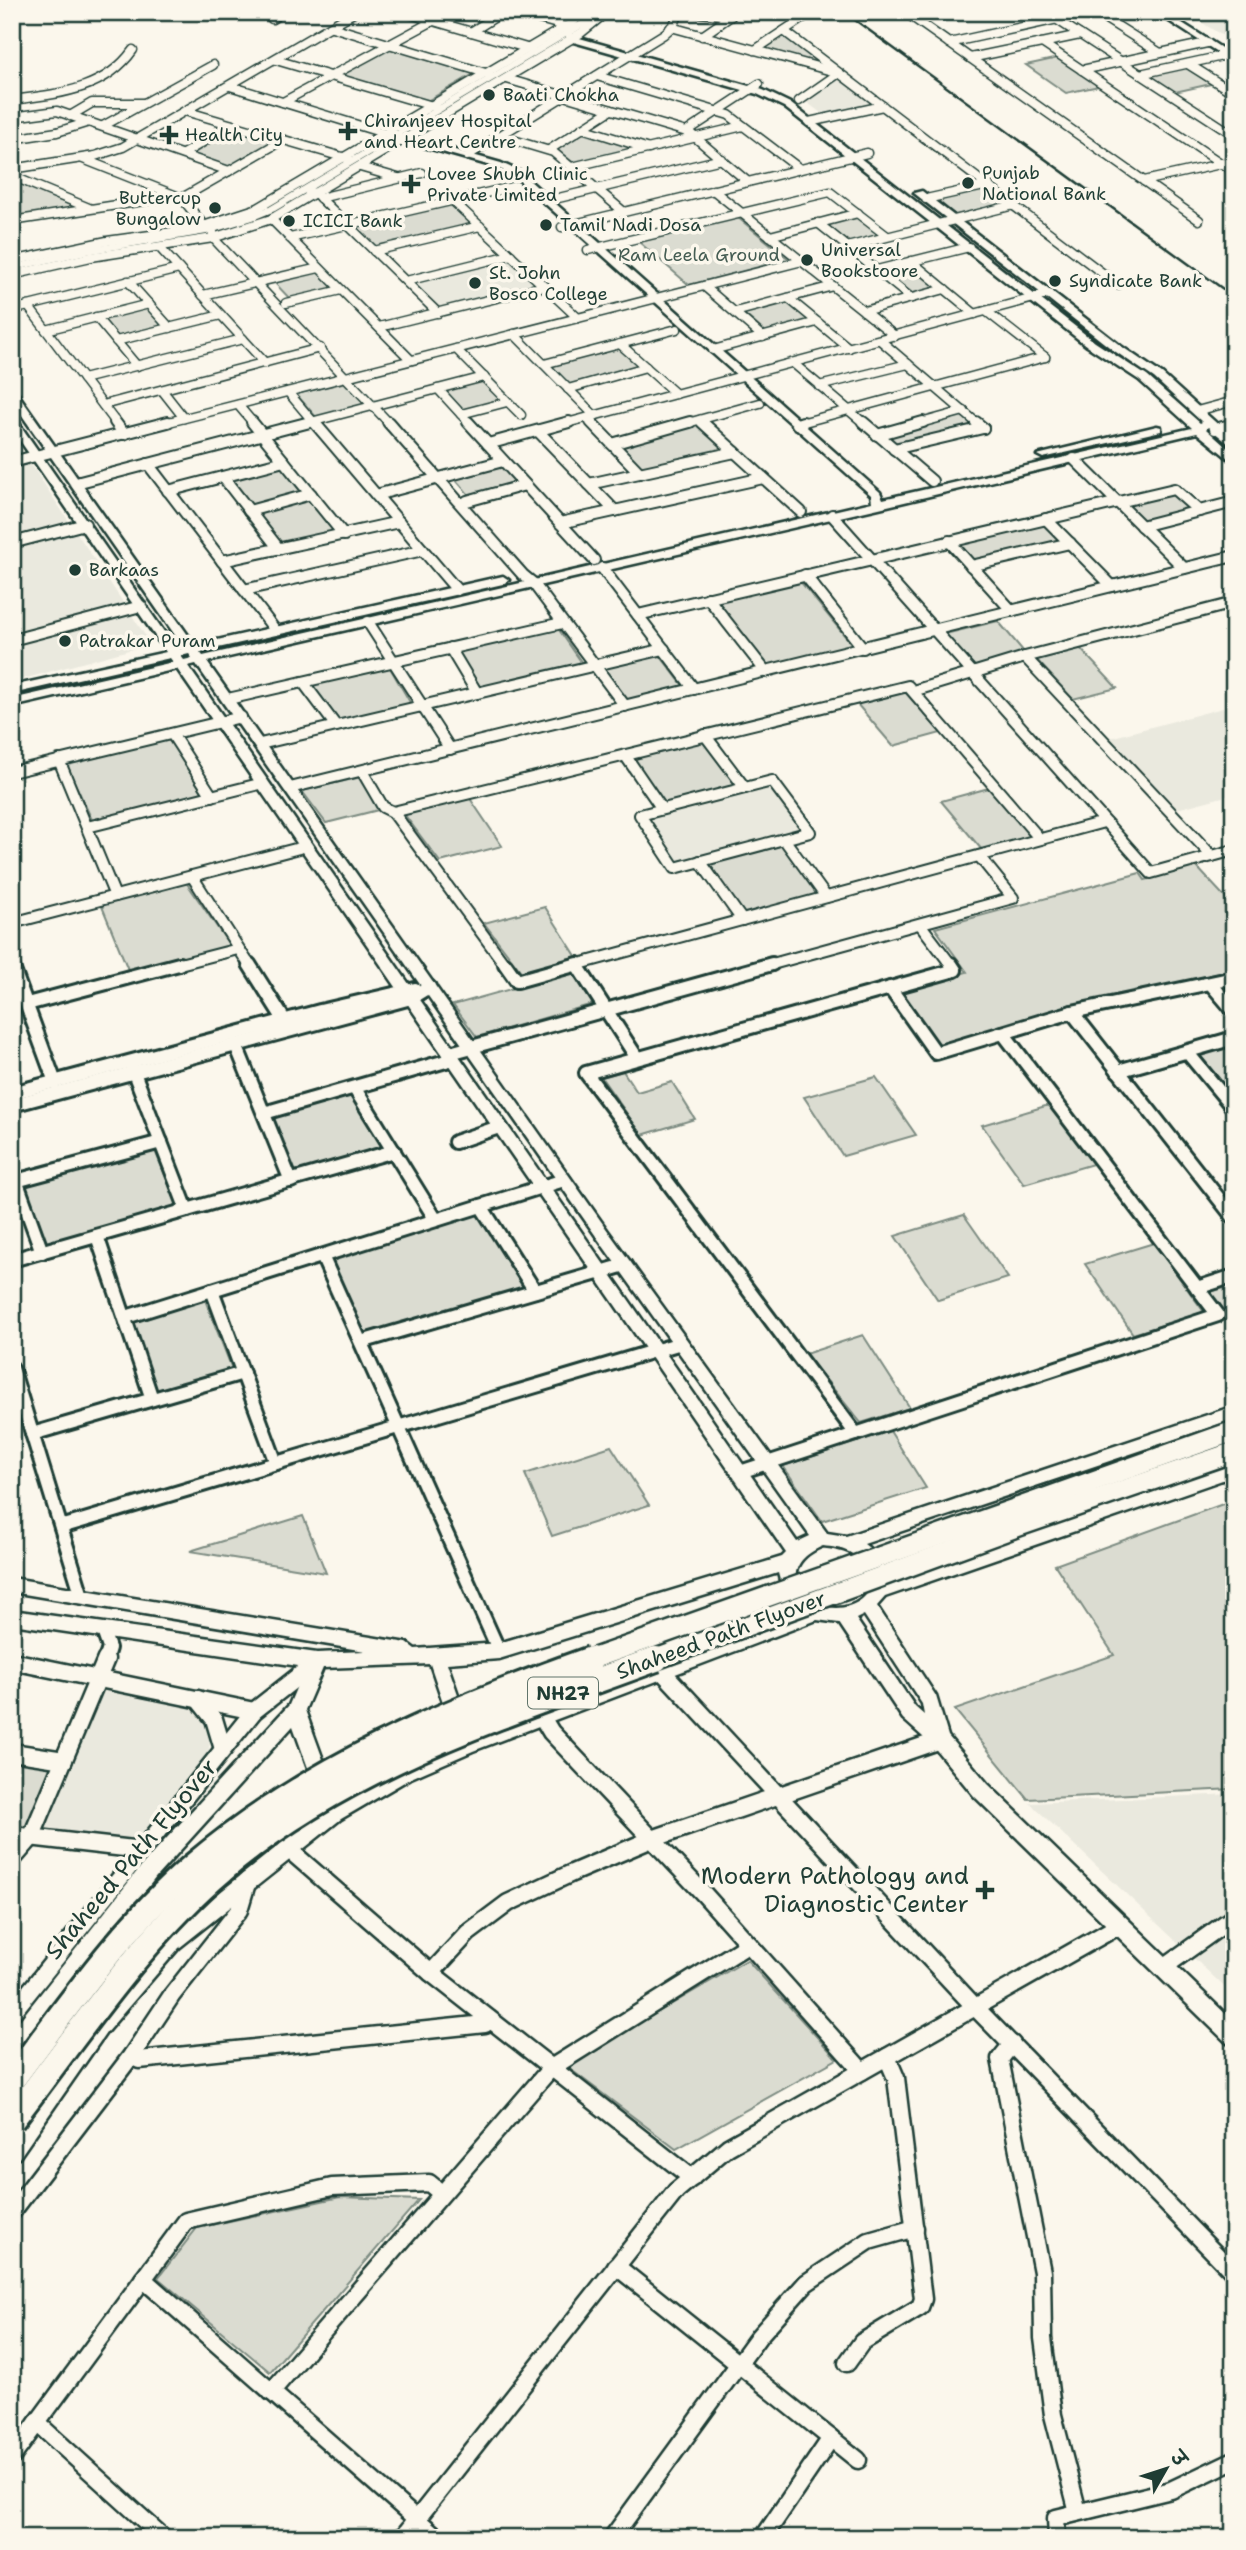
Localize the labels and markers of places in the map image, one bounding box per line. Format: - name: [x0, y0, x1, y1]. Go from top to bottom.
- place label: Baati Chokha: [503, 83, 619, 107]
- marker: Baati Chokha: [481, 87, 497, 103]
- place label: Chiranjeev Hospital and Heart Centre: [364, 109, 532, 154]
- marker: Chiranjeev Hospital and Heart Centre: [338, 121, 358, 141]
- place label: Health City: [185, 123, 283, 147]
- marker: Health City: [159, 125, 179, 145]
- place label: Punjab National Bank: [982, 161, 1106, 206]
- place label: Lovee Shubh Clinic Private Limited: [427, 162, 588, 207]
- marker: Lovee Shubh Clinic Private Limited: [401, 174, 421, 194]
- marker: Punjab National Bank: [960, 175, 976, 191]
- place label: Buttercup Bungalow: [116, 186, 201, 231]
- marker: Buttercup Bungalow: [207, 200, 223, 216]
- place label: ICICI Bank: [303, 209, 403, 233]
- marker: ICICI Bank: [281, 213, 297, 229]
- place label: Tamil Nadi Dosa: [560, 213, 701, 237]
- marker: Tamil Nadi Dosa: [538, 217, 554, 233]
- place label: Universal Bookstoore: [821, 238, 918, 283]
- marker: Universal Bookstoore: [799, 252, 815, 268]
- place label: St. John Bosco College: [489, 261, 608, 306]
- place label: Syndicate Bank: [1069, 269, 1202, 293]
- marker: Syndicate Bank: [1047, 273, 1063, 289]
- marker: St. John Bosco College: [467, 275, 483, 291]
- place label: Barkaas: [89, 558, 159, 582]
- marker: Barkaas: [67, 562, 83, 578]
- place label: Patrakar Puram: [79, 629, 215, 653]
- marker: Patrakar Puram: [57, 633, 73, 649]
- place label: Modern Pathology and Diagnostic Center: [701, 1860, 969, 1920]
- marker: Modern Pathology and Diagnostic Center: [975, 1880, 995, 1900]

